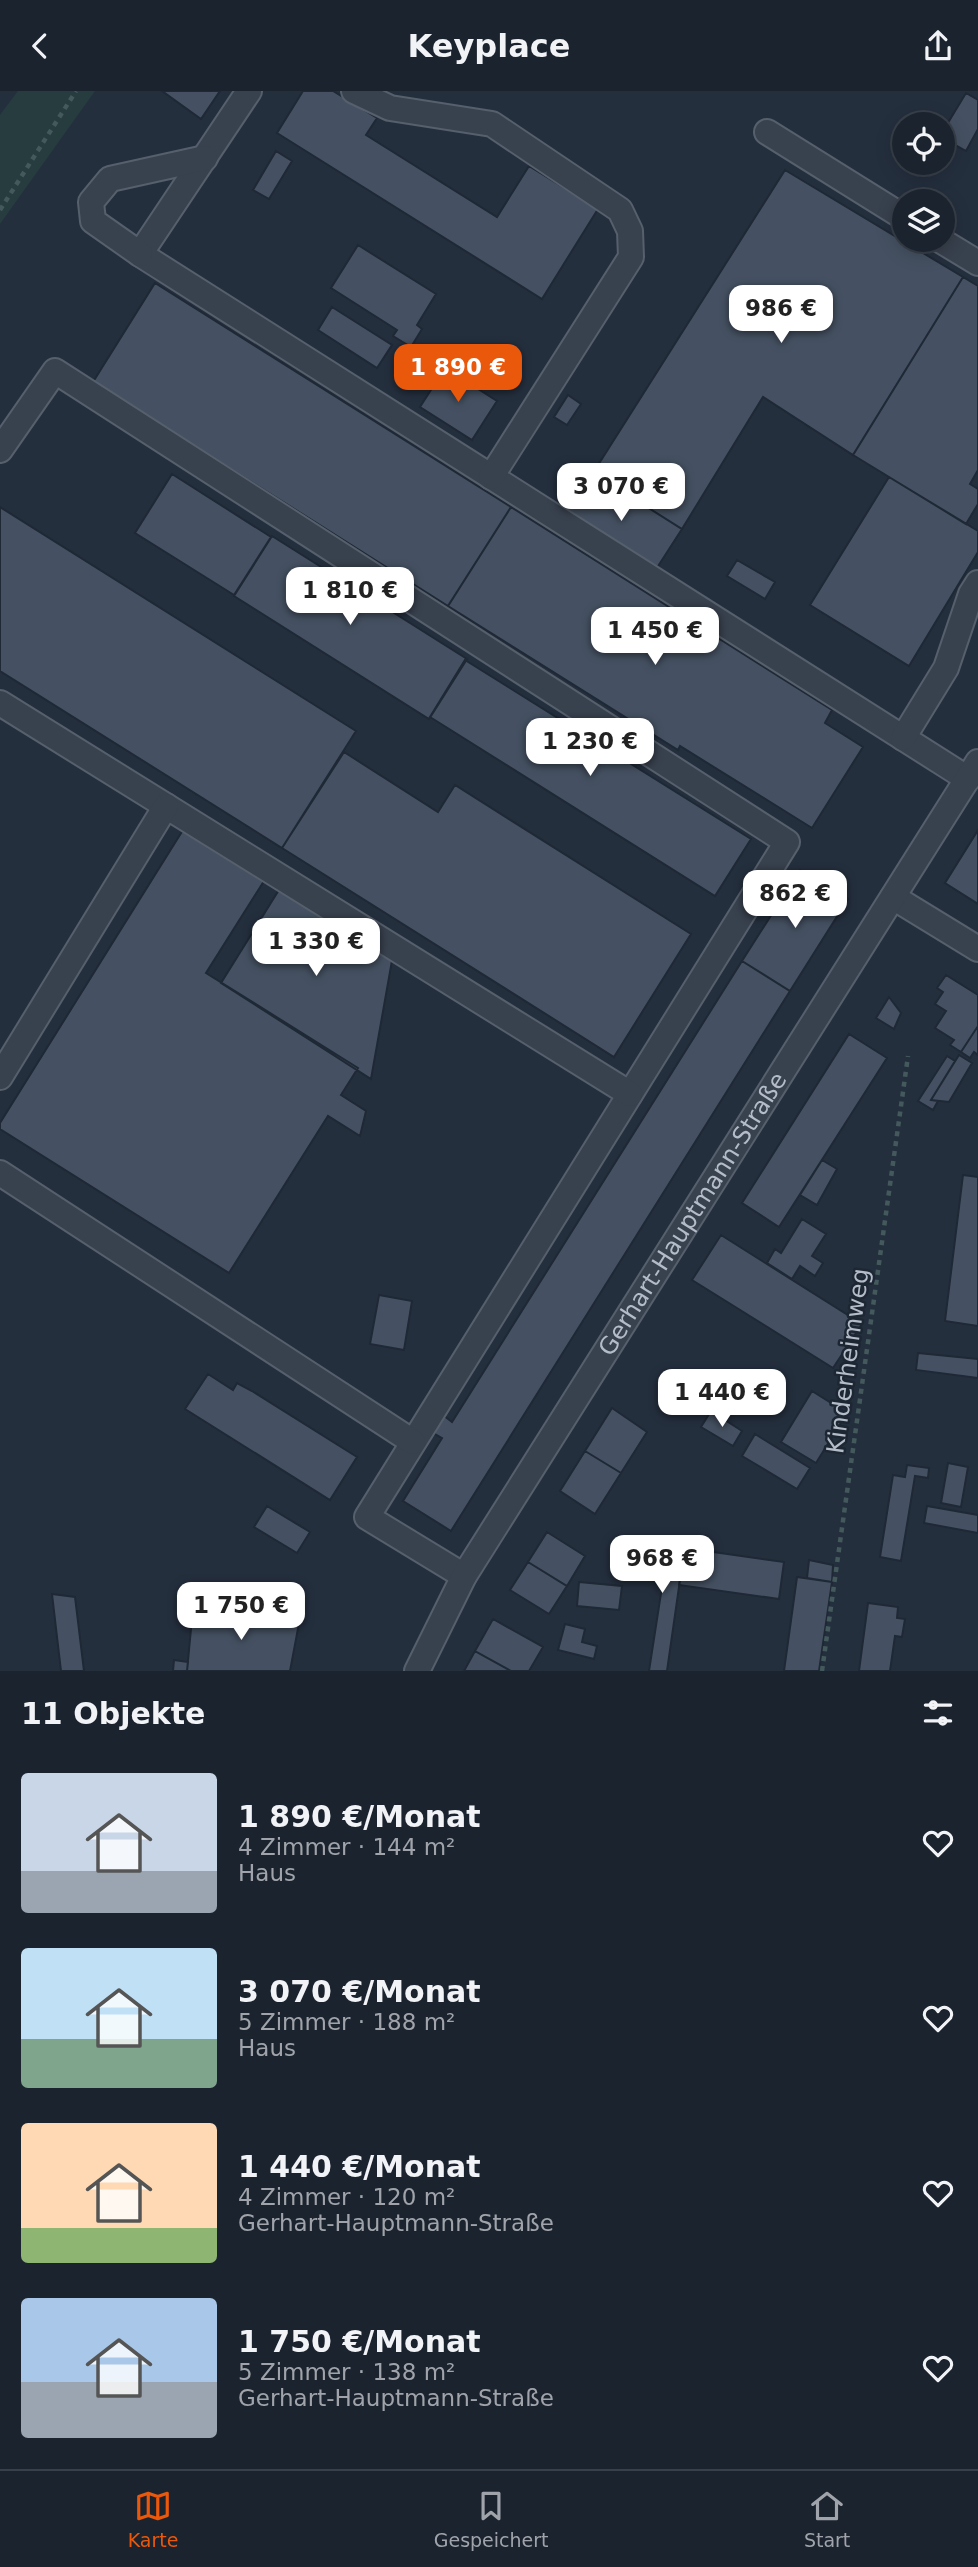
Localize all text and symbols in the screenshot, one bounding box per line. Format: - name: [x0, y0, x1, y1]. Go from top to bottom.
- icon: back: [21, 27, 59, 65]
- text: Keyplace: [408, 27, 570, 65]
- icon: share: [919, 27, 957, 65]
- map controls: [892, 112, 955, 252]
- button: locate: [892, 112, 955, 175]
- button: layers: [892, 189, 955, 252]
- pin: 986 €: [732, 285, 830, 345]
- text: 986 €: [745, 295, 817, 321]
- pin: 1 890 €: [393, 345, 523, 404]
- text: 1 890 €: [410, 354, 506, 380]
- pin: 3 070 €: [556, 463, 686, 523]
- text: 3 070 €: [573, 473, 669, 499]
- pin: 1 810 €: [285, 567, 415, 627]
- text: 1 810 €: [302, 577, 398, 603]
- pin: 1 450 €: [590, 607, 720, 667]
- text: 1 450 €: [607, 617, 703, 643]
- pin: 1 230 €: [525, 719, 655, 778]
- text: 1 230 €: [542, 728, 638, 754]
- pin: 862 €: [746, 871, 844, 930]
- text: 862 €: [759, 880, 831, 906]
- pin: 1 330 €: [251, 919, 381, 978]
- text: 1 330 €: [268, 928, 364, 954]
- street label: Gerhart-Hauptmann-Straße: [593, 1067, 792, 1361]
- street label: Kinderheimweg: [821, 1267, 875, 1455]
- pin: 1 440 €: [657, 1369, 787, 1429]
- text: 1 440 €: [674, 1379, 770, 1405]
- pin: 968 €: [613, 1535, 711, 1595]
- text: 968 €: [626, 1545, 698, 1571]
- pin: 1 750 €: [176, 1583, 306, 1642]
- text: 1 750 €: [193, 1592, 289, 1618]
- icon: filters: [919, 1694, 957, 1732]
- text: 11 Objekte: [21, 1696, 205, 1731]
- text: 1 890 €/Monat: [238, 1799, 481, 1834]
- icon: home: [77, 1801, 161, 1885]
- icon: heart: [919, 1824, 957, 1862]
- text: 4 Zimmer · 144 m²: [238, 1834, 455, 1860]
- text: Haus: [238, 1860, 296, 1886]
- text: 3 070 €/Monat: [238, 1974, 481, 2009]
- icon: home: [77, 1976, 161, 2060]
- icon: heart: [919, 1999, 957, 2037]
- text: 5 Zimmer · 188 m²: [238, 2009, 455, 2035]
- text: Haus: [238, 2035, 296, 2061]
- text: 1 440 €/Monat: [238, 2149, 481, 2184]
- icon: home: [77, 2151, 161, 2235]
- icon: heart: [919, 2174, 957, 2212]
- text: 4 Zimmer · 120 m²: [238, 2184, 455, 2210]
- text: Gerhart-Hauptmann-Straße: [238, 2210, 554, 2236]
- text: 1 750 €/Monat: [238, 2324, 481, 2359]
- icon: home: [77, 2326, 161, 2410]
- icon: heart: [919, 2349, 957, 2387]
- text: 5 Zimmer · 138 m²: [238, 2359, 455, 2385]
- text: Gerhart-Hauptmann-Straße: [238, 2385, 554, 2411]
- tab: Karte: [128, 2487, 178, 2551]
- tab: Gespeichert: [434, 2487, 549, 2551]
- tab: Start: [804, 2487, 850, 2551]

